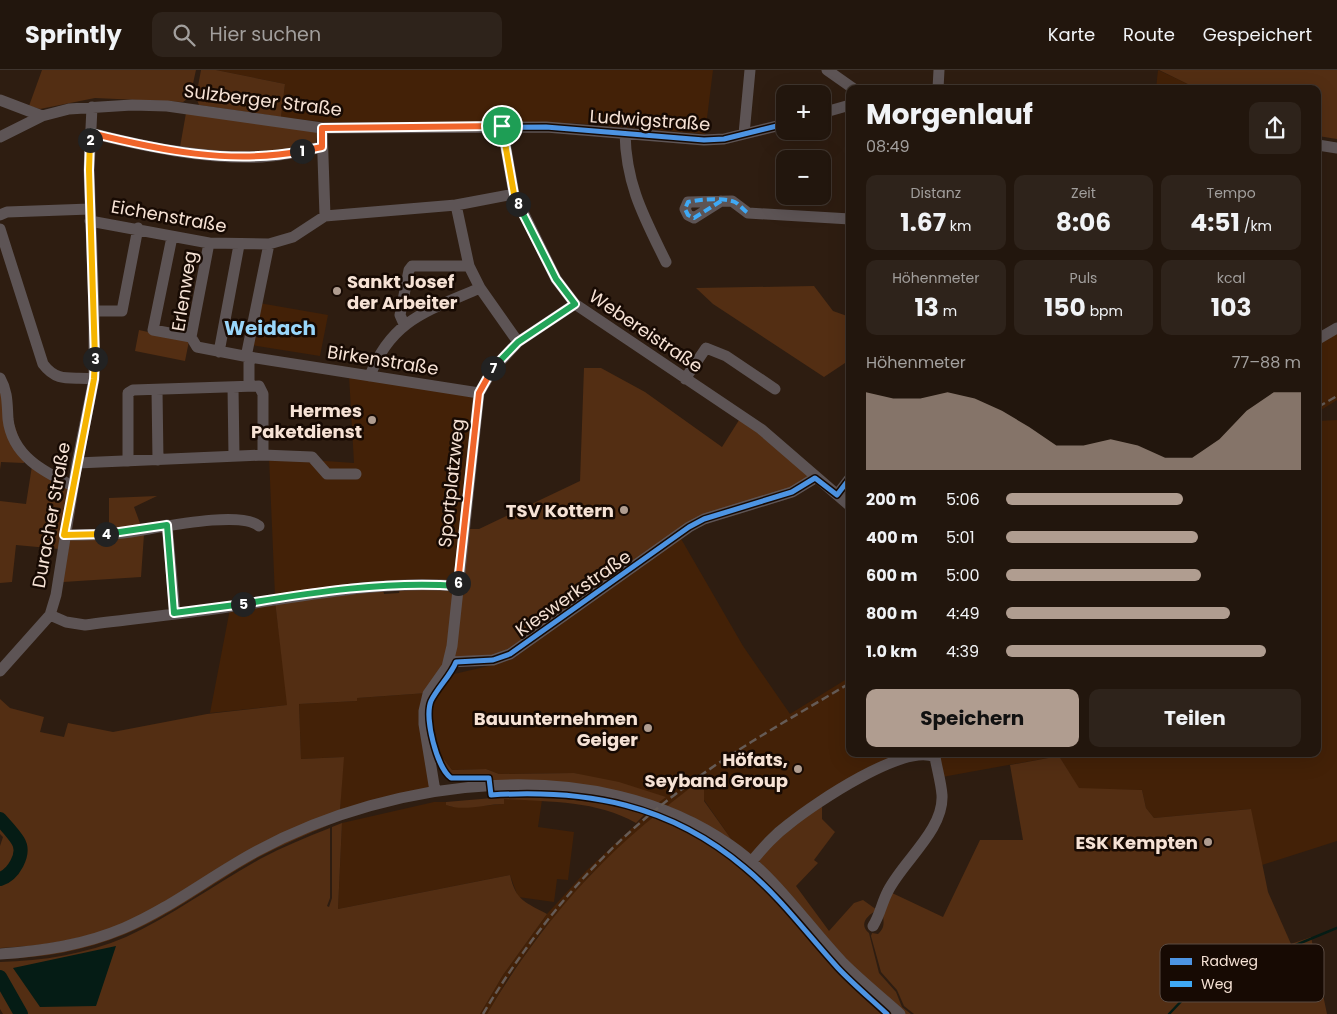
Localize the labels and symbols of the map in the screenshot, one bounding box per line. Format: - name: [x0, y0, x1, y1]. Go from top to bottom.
- street label: Sulzberger Straße: [183, 78, 343, 122]
- street label: Ludwigstraße: [589, 103, 711, 137]
- pin: [481, 105, 523, 147]
- pin: 2: [78, 128, 102, 152]
- pin: 1: [290, 138, 314, 164]
- pin: 8: [506, 192, 530, 216]
- street label: Eichenstraße: [109, 194, 229, 238]
- street label: Erlenweg: [165, 249, 203, 333]
- place label: Sankt Josef der Arbeiter: [347, 269, 458, 315]
- street label: Webereistraße: [584, 284, 708, 378]
- marker: Sankt Josef der Arbeiter: [331, 285, 343, 297]
- district label: Weidach: [224, 314, 316, 342]
- street label: Birkenstraße: [326, 339, 440, 381]
- pin: 3: [82, 346, 108, 372]
- pin: 7: [480, 356, 506, 380]
- place label: Hermes Paketdienst: [251, 398, 362, 444]
- marker: Hermes Paketdienst: [366, 414, 378, 426]
- street label: Sportplatzweg: [432, 417, 470, 549]
- street label: Duracher Straße: [26, 440, 76, 590]
- place label: TSV Kottern: [506, 498, 614, 523]
- marker: TSV Kottern: [618, 504, 630, 516]
- pin: 4: [94, 522, 118, 546]
- street label: Kieswerkstraße: [510, 544, 636, 642]
- pin: 6: [446, 570, 470, 596]
- pin: 5: [230, 592, 256, 616]
- place label: Bauunternehmen Geiger: [474, 706, 638, 752]
- marker: Bauunternehmen Geiger: [642, 722, 654, 734]
- place label: Höfats, Seyband Group: [645, 747, 788, 793]
- marker: Höfats, Seyband Group: [792, 763, 804, 775]
- place label: ESK Kempten: [1075, 830, 1198, 855]
- marker: ESK Kempten: [1202, 836, 1214, 848]
- legend: [1160, 944, 1324, 1002]
- text: Radweg: [1201, 951, 1258, 971]
- text: Weg: [1201, 974, 1233, 994]

